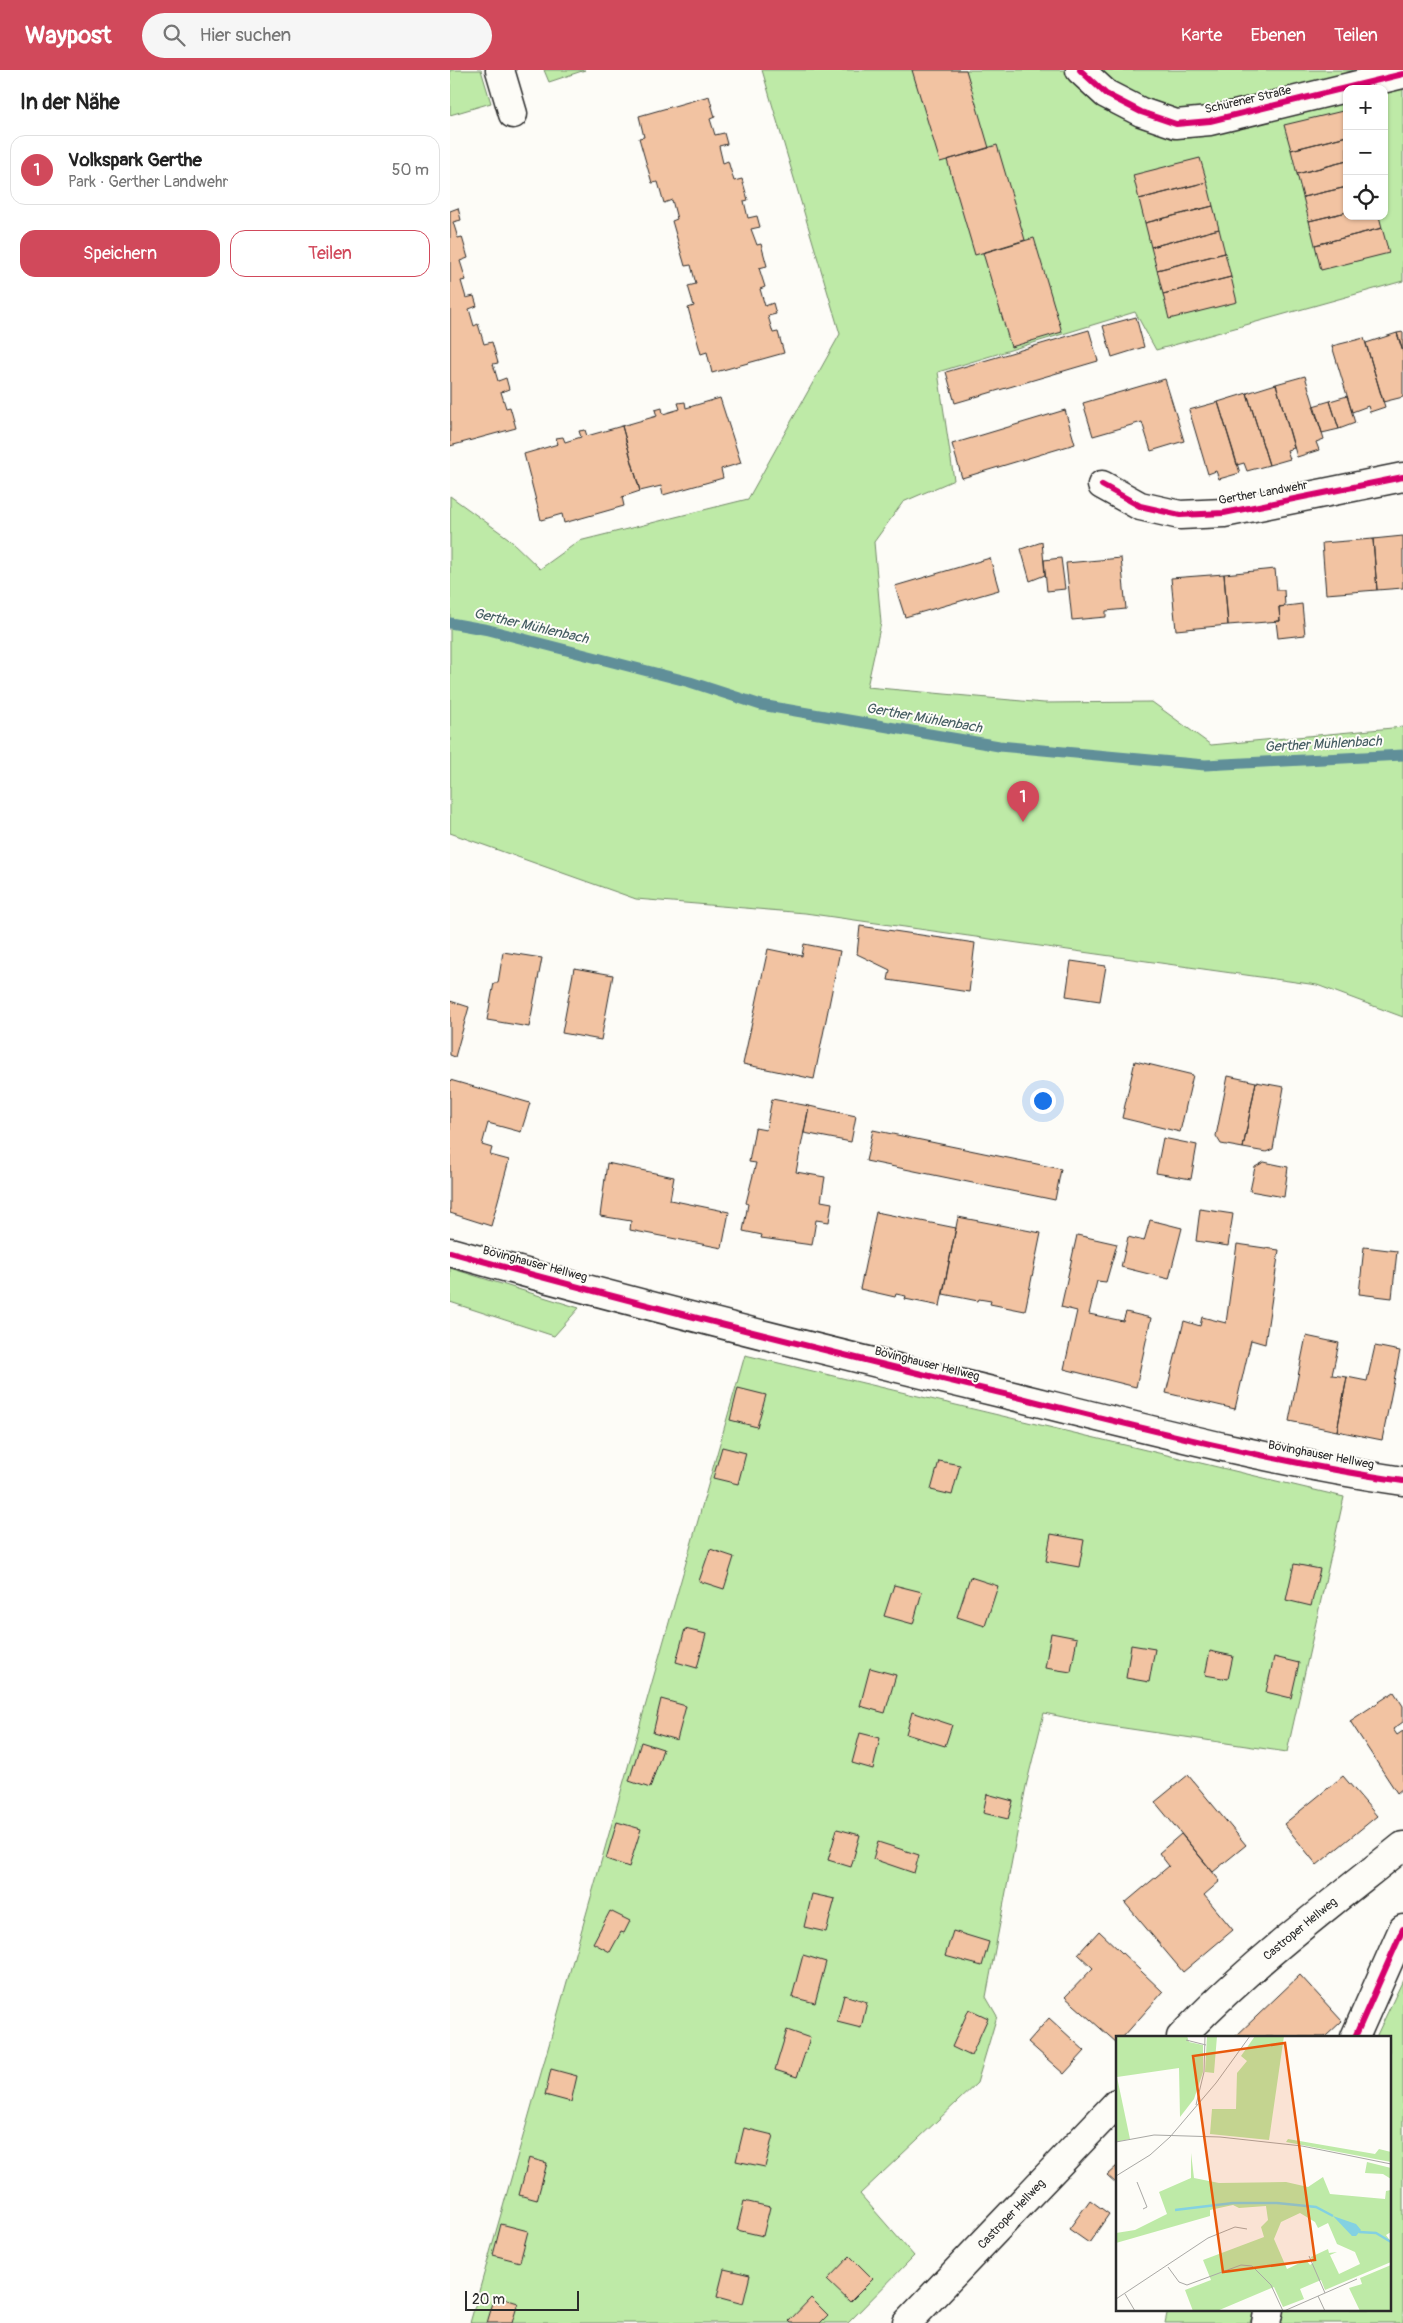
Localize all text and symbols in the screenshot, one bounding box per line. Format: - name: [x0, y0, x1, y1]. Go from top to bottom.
- search box: [142, 13, 492, 58]
- text: Waypost: [25, 21, 112, 50]
- icon: search: [160, 21, 188, 49]
- text: Hier suchen: [200, 23, 291, 47]
- text: Karte: [1181, 24, 1222, 47]
- text: Ebenen: [1250, 24, 1306, 47]
- text: Teilen: [1334, 24, 1378, 47]
- street label: Schürener Straße: [1203, 83, 1293, 117]
- map controls: [1343, 85, 1388, 220]
- button: +: [1343, 85, 1388, 130]
- text: In der Nähe: [20, 89, 120, 116]
- button: −: [1343, 130, 1388, 175]
- text: Volkspark Gerthe: [68, 148, 202, 172]
- text: 1: [34, 160, 40, 180]
- text: 50 m: [392, 160, 429, 180]
- text: Park · Gerther Landwehr: [68, 172, 228, 192]
- button: locate: [1343, 175, 1388, 220]
- button: Speichern: [20, 230, 220, 277]
- button: Teilen: [230, 230, 430, 277]
- street label: Gerther Landwehr: [1217, 478, 1309, 508]
- water label: Gerther Mühlenbach: [472, 605, 591, 648]
- water label: Gerther Mühlenbach: [865, 699, 985, 737]
- water label: Gerther Mühlenbach: [1264, 732, 1383, 756]
- pin: 1: [1007, 781, 1039, 822]
- your location: [1030, 1088, 1056, 1114]
- street label: Bövinghauser Hellweg: [481, 1243, 589, 1285]
- street label: Bövinghauser Hellweg: [873, 1344, 981, 1384]
- street label: Bövinghauser Hellweg: [1267, 1437, 1375, 1473]
- street label: Castroper Hellweg: [1260, 1894, 1340, 1964]
- inset map: [1116, 2036, 1391, 2310]
- street label: Castroper Hellweg: [974, 2176, 1048, 2252]
- scale bar: [465, 2288, 579, 2311]
- text: 20 m: [472, 2291, 505, 2308]

